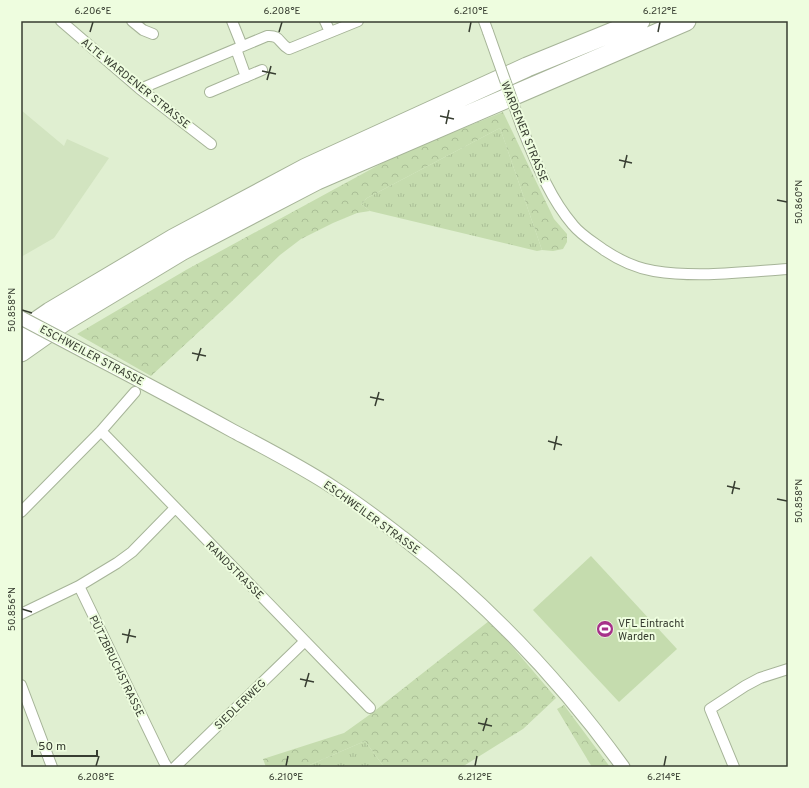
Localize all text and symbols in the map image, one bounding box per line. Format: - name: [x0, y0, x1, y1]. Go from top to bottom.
- text: 6.206°E: [75, 5, 111, 18]
- text: 6.208°E: [264, 5, 300, 18]
- text: 6.210°E: [454, 5, 488, 18]
- text: 6.212°E: [643, 5, 677, 18]
- street label: ALTE WARDENER STRASSE: [78, 36, 193, 132]
- street label: WARDENER STRASSE: [497, 80, 551, 185]
- text: 50.860°N: [793, 180, 806, 224]
- text: 50.858°N: [6, 288, 19, 332]
- street label: ESCHWEILER STRASSE: [37, 323, 146, 389]
- street label: ESCHWEILER STRASSE: [320, 478, 422, 557]
- text: 50.858°N: [793, 479, 806, 523]
- street label: RANDSTRASSE: [202, 539, 266, 603]
- text: 50.856°N: [6, 587, 19, 631]
- street label: PÜTZBRUCHSTRASSE: [85, 613, 148, 720]
- place label: VFL Eintracht Warden: [618, 617, 684, 644]
- sports icon: VFL Eintracht Warden: [595, 619, 615, 639]
- street label: SIEDLERWEG: [212, 677, 269, 733]
- scale bar: [32, 732, 97, 758]
- text: 50 m: [38, 739, 66, 755]
- text: 6.208°E: [78, 771, 114, 784]
- text: 6.210°E: [269, 771, 303, 784]
- text: 6.212°E: [458, 771, 492, 784]
- text: 6.214°E: [647, 771, 681, 784]

